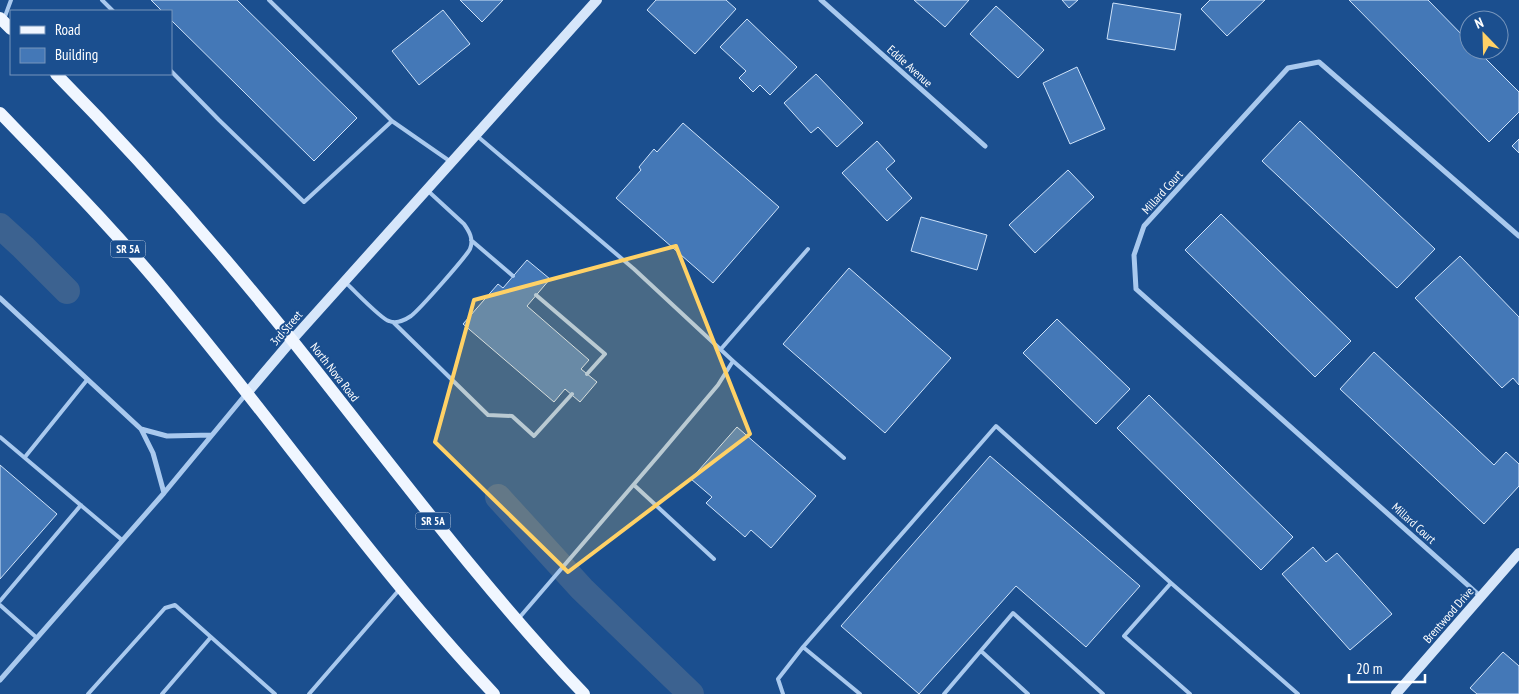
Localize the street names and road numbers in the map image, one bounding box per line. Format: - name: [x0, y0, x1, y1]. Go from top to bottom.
- street label: Eddie Avenue: [884, 42, 936, 90]
- street label: Millard Court: [1138, 166, 1186, 217]
- road number: SR 5A: [110, 240, 146, 258]
- street label: 3rd Street: [267, 307, 306, 348]
- street label: North Nova Road: [307, 340, 363, 404]
- street label: Millard Court: [1389, 499, 1440, 547]
- road number: SR 5A: [416, 512, 450, 530]
- street label: Brentwood Drive: [1420, 584, 1476, 646]

